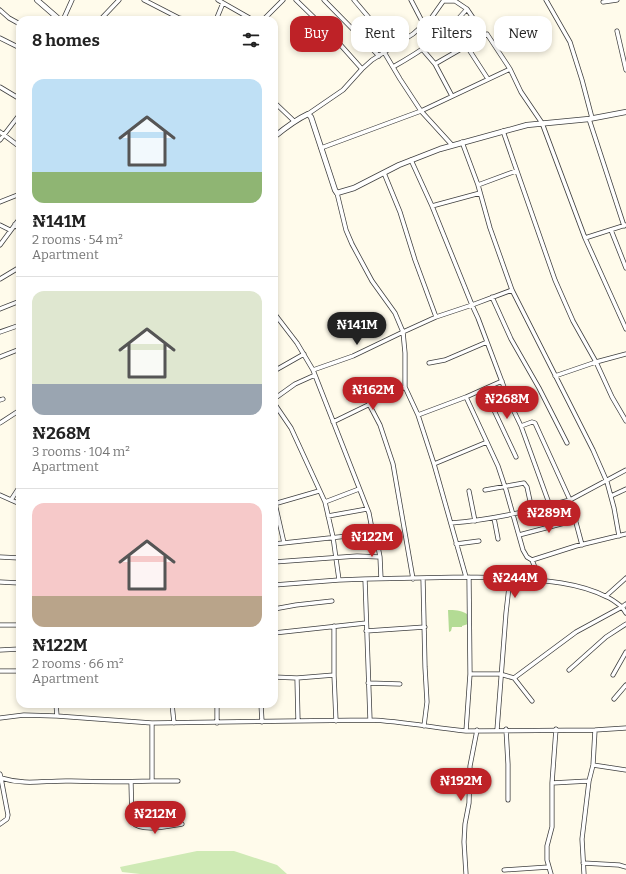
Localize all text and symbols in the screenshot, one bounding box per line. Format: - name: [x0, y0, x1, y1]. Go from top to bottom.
- chip: Buy: [290, 16, 343, 52]
- chip: Rent: [351, 16, 409, 52]
- chip: Filters: [417, 16, 486, 52]
- chip: New: [494, 16, 552, 52]
- icon: filters: [240, 29, 262, 51]
- text: 8 homes: [32, 30, 100, 51]
- icon: home: [111, 105, 183, 177]
- text: ₦141M: [32, 211, 86, 232]
- text: 2 rooms · 54 m²: [32, 232, 123, 247]
- text: Apartment: [32, 247, 99, 262]
- pin: ₦141M: [329, 312, 385, 346]
- icon: home: [111, 317, 183, 389]
- text: ₦141M: [336, 317, 378, 332]
- pin: ₦162M: [345, 377, 401, 411]
- text: ₦162M: [352, 382, 394, 397]
- pin: ₦268M: [479, 386, 535, 420]
- text: ₦268M: [485, 391, 529, 406]
- text: ₦268M: [32, 423, 91, 444]
- text: 3 rooms · 104 m²: [32, 444, 130, 459]
- text: Apartment: [32, 459, 99, 474]
- pin: ₦289M: [521, 500, 577, 534]
- text: ₦289M: [526, 505, 572, 520]
- pin: ₦122M: [344, 524, 400, 558]
- icon: home: [111, 529, 183, 601]
- text: ₦122M: [351, 529, 393, 544]
- pin: ₦244M: [487, 565, 543, 599]
- text: ₦244M: [492, 570, 538, 585]
- text: ₦122M: [32, 635, 88, 656]
- text: 2 rooms · 66 m²: [32, 656, 124, 671]
- text: Apartment: [32, 671, 99, 686]
- pin: ₦192M: [433, 768, 489, 802]
- text: ₦192M: [440, 773, 482, 788]
- pin: ₦212M: [127, 801, 183, 835]
- text: ₦212M: [134, 806, 176, 821]

